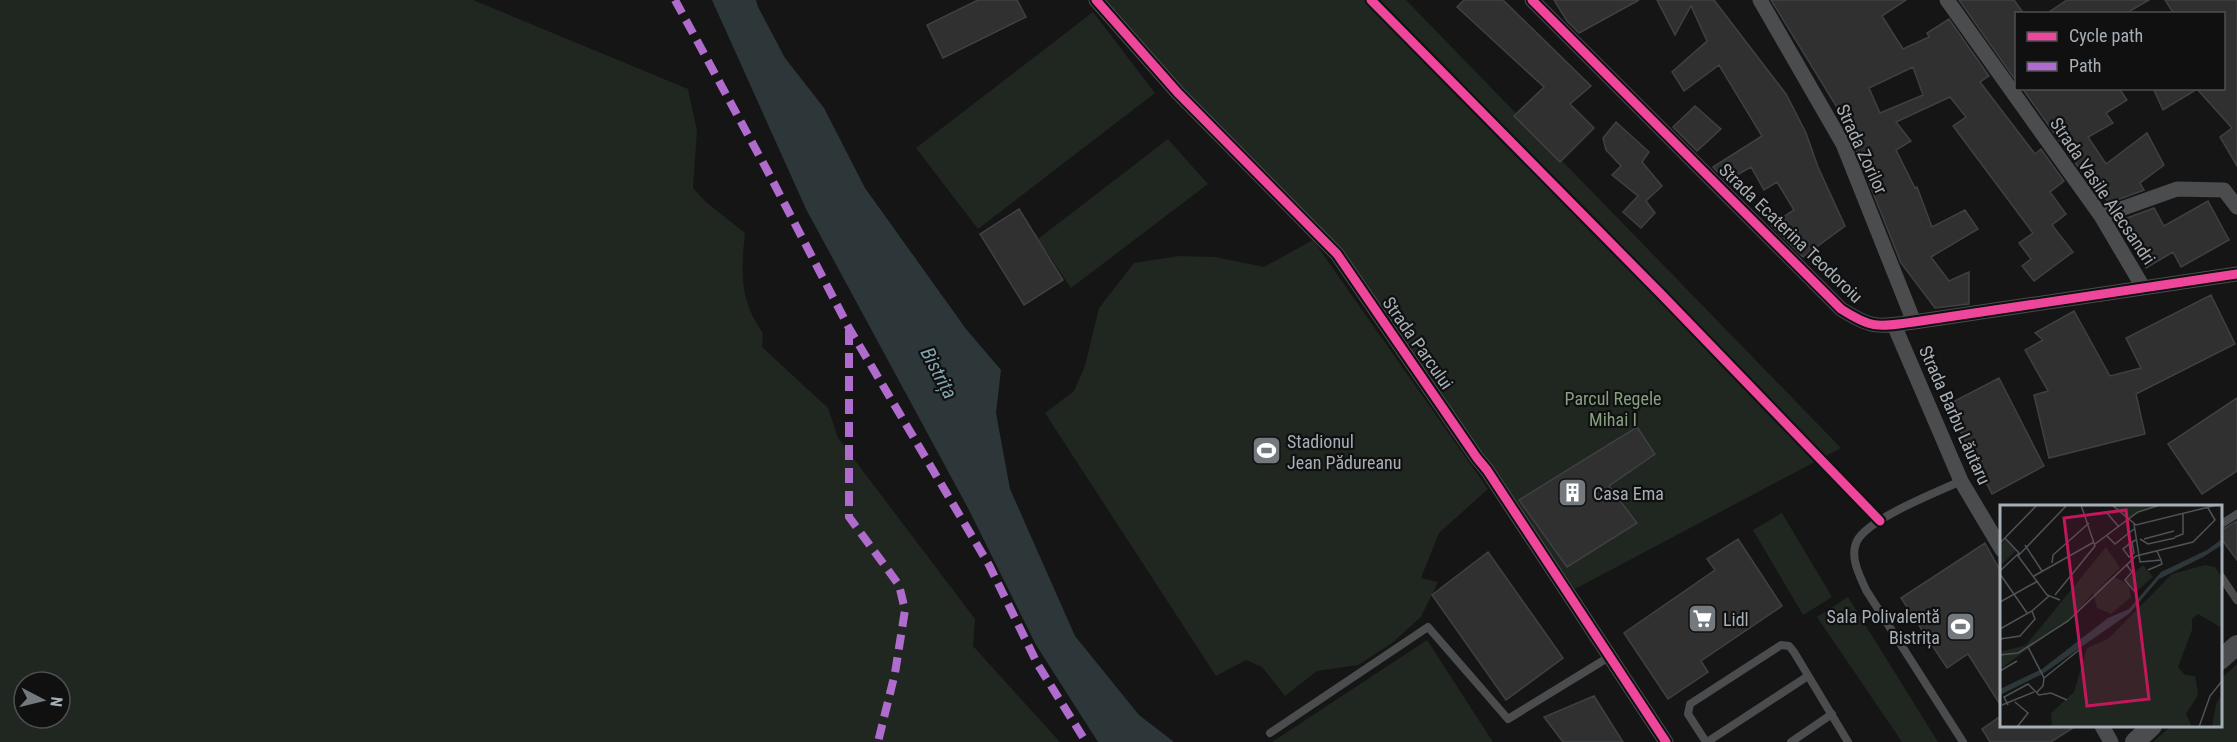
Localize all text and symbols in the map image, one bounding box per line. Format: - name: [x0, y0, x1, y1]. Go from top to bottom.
- legend: [2015, 12, 2225, 90]
- text: Cycle path: [2069, 25, 2143, 46]
- text: Path: [2069, 55, 2102, 76]
- street label: Strada Zorilor: [1832, 101, 1892, 198]
- street label: Strada Vasile Alecsandri: [2046, 113, 2160, 269]
- street label: Strada Ecaterina Teodoroiu: [1715, 159, 1867, 307]
- street label: Strada Parcului: [1378, 293, 1458, 393]
- street label: Strada Barbu Lăutaru: [1915, 342, 1995, 488]
- water label: Bistrița: [915, 343, 963, 403]
- park label: Parcul Regele Mihai I: [1565, 388, 1661, 430]
- place label: Stadionul Jean Pădureanu: [1287, 431, 1402, 473]
- sports icon: Stadionul Jean Pădureanu: [1250, 435, 1282, 467]
- building icon: Casa Ema: [1556, 477, 1588, 509]
- place label: Casa Ema: [1593, 483, 1664, 504]
- inset map: [2000, 505, 2222, 727]
- supermarket icon: Lidl: [1686, 603, 1718, 635]
- place label: Sala Polivalentă Bistrița: [1827, 606, 1940, 649]
- place label: Lidl: [1723, 609, 1749, 630]
- sports icon: Sala Polivalentă Bistrița: [1945, 610, 1977, 642]
- north arrow: [12, 670, 72, 730]
- text: N: [46, 696, 66, 708]

